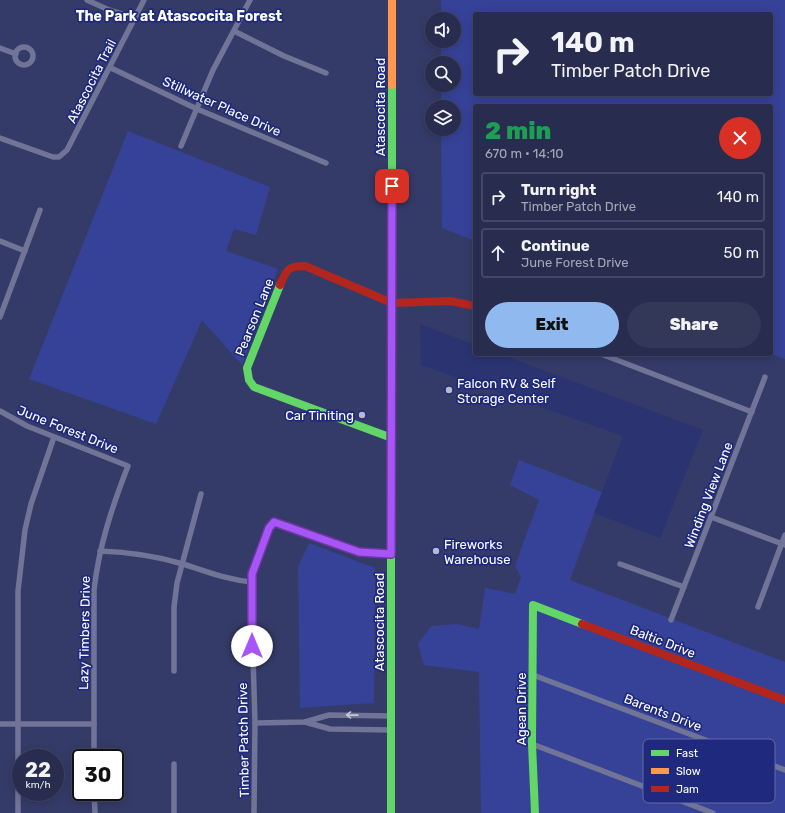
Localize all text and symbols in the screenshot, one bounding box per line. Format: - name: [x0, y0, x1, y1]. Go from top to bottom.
- district label: The Park at Atascocita Forest: [76, 8, 283, 25]
- map controls: [425, 12, 461, 136]
- button: sound: [425, 12, 461, 48]
- text: 140 m: [551, 26, 635, 59]
- icon: right: [485, 28, 537, 80]
- street label: Atascocita Trail: [64, 37, 119, 126]
- button: search: [425, 56, 461, 92]
- street label: Atascocita Road: [373, 58, 388, 156]
- text: Timber Patch Drive: [551, 60, 710, 82]
- street label: Stillwater Place Drive: [160, 74, 283, 139]
- button: layers: [425, 100, 461, 136]
- text: 2 min: [485, 117, 551, 145]
- button: close: [719, 117, 761, 159]
- text: 670 m · 14:10: [485, 146, 564, 161]
- pin: [375, 169, 409, 203]
- icon: arrive: [381, 175, 403, 197]
- text: Turn right: [521, 181, 596, 199]
- icon: right: [487, 186, 509, 208]
- text: 140 m: [717, 188, 759, 206]
- text: Timber Patch Drive: [521, 199, 636, 214]
- text: Continue: [521, 237, 590, 255]
- icon: ahead: [487, 242, 509, 264]
- text: 50 m: [724, 244, 759, 262]
- text: June Forest Drive: [521, 255, 629, 270]
- street label: Pearson Lane: [232, 276, 277, 358]
- button: Exit: [485, 302, 619, 348]
- button: Share: [627, 302, 761, 348]
- place label: Falcon RV & Self Storage Center: [457, 376, 556, 407]
- marker: Falcon RV & Self Storage Center: [444, 385, 454, 395]
- street label: June Forest Drive: [15, 402, 120, 457]
- place label: Car Tiniting: [285, 408, 354, 424]
- marker: Car Tiniting: [357, 410, 367, 420]
- street label: Winding View Lane: [681, 440, 737, 551]
- place label: Fireworks Warehouse: [444, 537, 511, 567]
- marker: Fireworks Warehouse: [431, 546, 441, 556]
- street label: Atascocita Road: [372, 573, 387, 671]
- street label: Lazy Timbers Drive: [76, 576, 93, 690]
- street label: Baltic Drive: [628, 622, 698, 661]
- position arrow: [231, 625, 273, 667]
- street label: Agean Drive: [514, 672, 530, 746]
- street label: Timber Patch Drive: [235, 682, 252, 798]
- street label: Barents Drive: [622, 691, 704, 734]
- one-way arrow: [346, 711, 359, 719]
- legend: [643, 739, 775, 803]
- text: Fast: [676, 747, 699, 760]
- speed limit sign: 30: [72, 749, 124, 801]
- text: 22: [25, 758, 51, 782]
- text: Slow: [676, 765, 701, 778]
- text: km/h: [26, 779, 50, 791]
- text: Jam: [676, 783, 699, 796]

